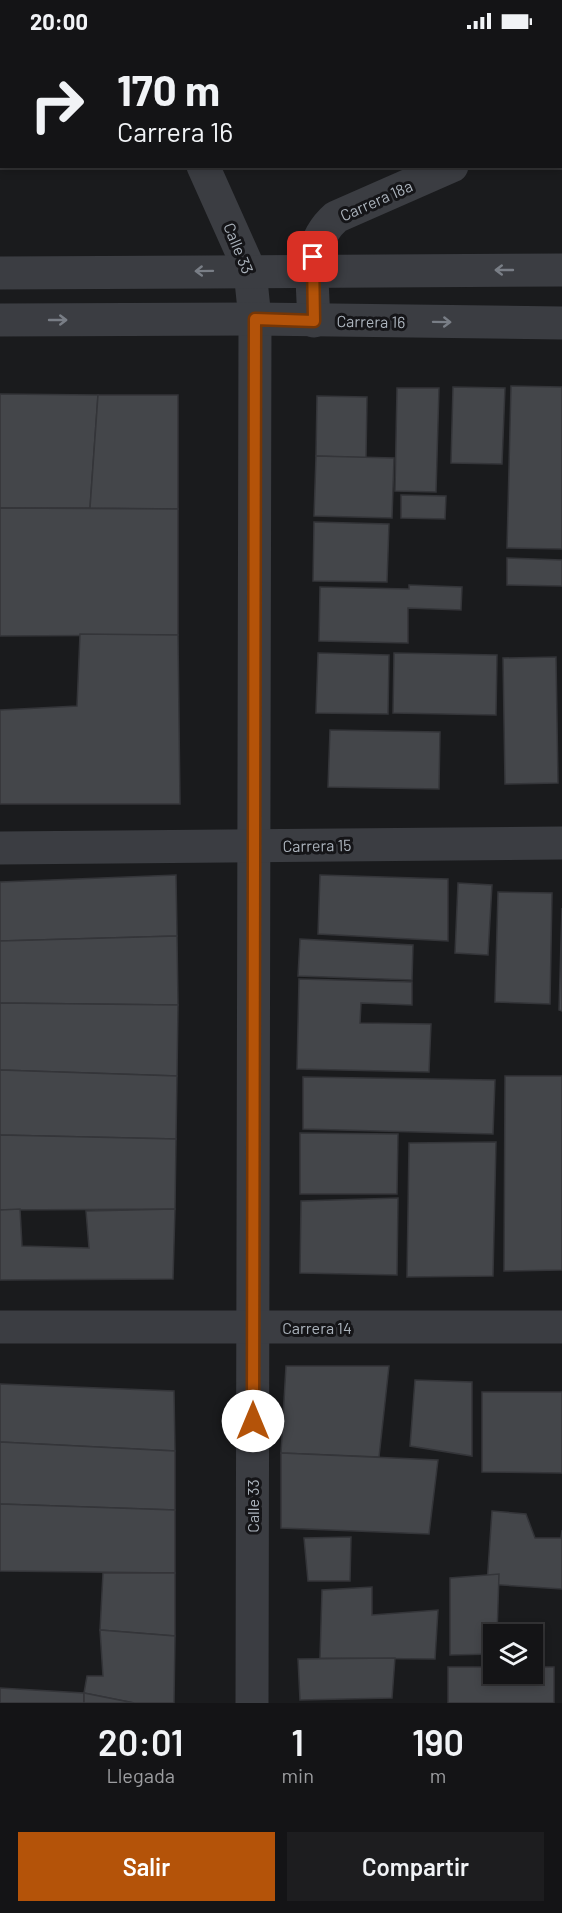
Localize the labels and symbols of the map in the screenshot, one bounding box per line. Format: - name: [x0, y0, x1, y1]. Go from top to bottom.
- street label: Carrera 18a: [337, 176, 415, 224]
- street label: Calle 33: [220, 220, 258, 276]
- pin: [287, 231, 338, 282]
- one-way arrow: [494, 264, 514, 276]
- one-way arrow: [194, 265, 214, 277]
- street label: Carrera 16: [336, 311, 406, 331]
- one-way arrow: [48, 314, 68, 326]
- one-way arrow: [432, 316, 452, 328]
- street label: Carrera 15: [282, 835, 352, 855]
- street label: Carrera 14: [282, 1318, 352, 1337]
- position arrow: [221, 1389, 285, 1453]
- street label: Calle 33: [243, 1479, 262, 1533]

